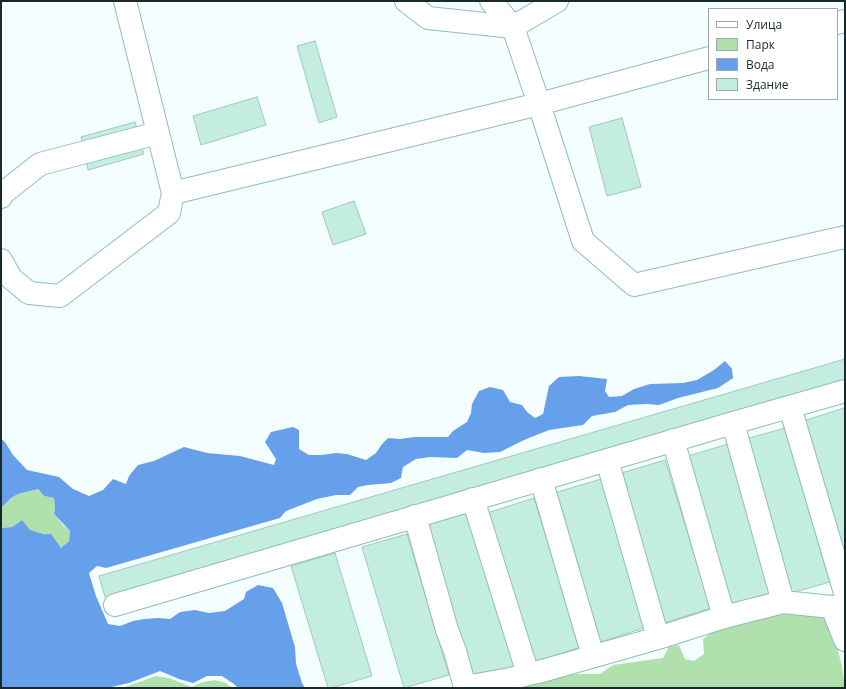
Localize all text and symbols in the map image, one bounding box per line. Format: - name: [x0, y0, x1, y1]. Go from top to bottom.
- legend: [708, 8, 838, 100]
- text: Улица: [746, 16, 782, 33]
- text: Парк: [746, 36, 775, 53]
- text: Вода: [746, 56, 775, 73]
- text: Здание: [746, 76, 789, 93]

